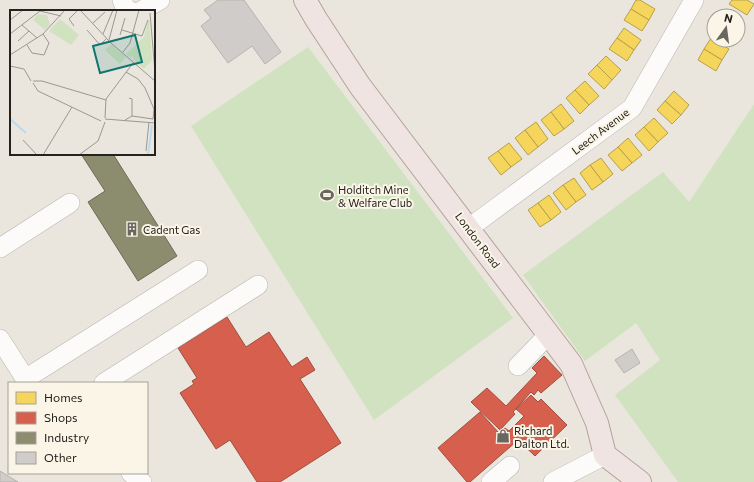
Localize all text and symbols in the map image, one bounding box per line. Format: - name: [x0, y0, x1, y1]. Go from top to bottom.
- north arrow: [706, 8, 746, 48]
- inset map: [10, 10, 155, 155]
- text: N: [723, 11, 734, 25]
- street label: Leech Avenue: [569, 105, 631, 157]
- place label: Holditch Mine & Welfare Club: [338, 183, 412, 209]
- sports icon: Holditch Mine & Welfare Club: [319, 187, 335, 203]
- street label: London Road: [453, 210, 503, 270]
- building icon: Cadent Gas: [124, 221, 140, 237]
- place label: Cadent Gas: [143, 223, 200, 236]
- legend: [8, 382, 148, 474]
- text: Homes: [44, 390, 82, 404]
- text: Shops: [44, 410, 78, 424]
- place label: Richard Dalton Ltd.: [514, 424, 570, 450]
- shop icon: Richard Dalton Ltd.: [495, 428, 511, 444]
- text: Industry: [44, 430, 89, 444]
- text: Other: [44, 450, 77, 464]

